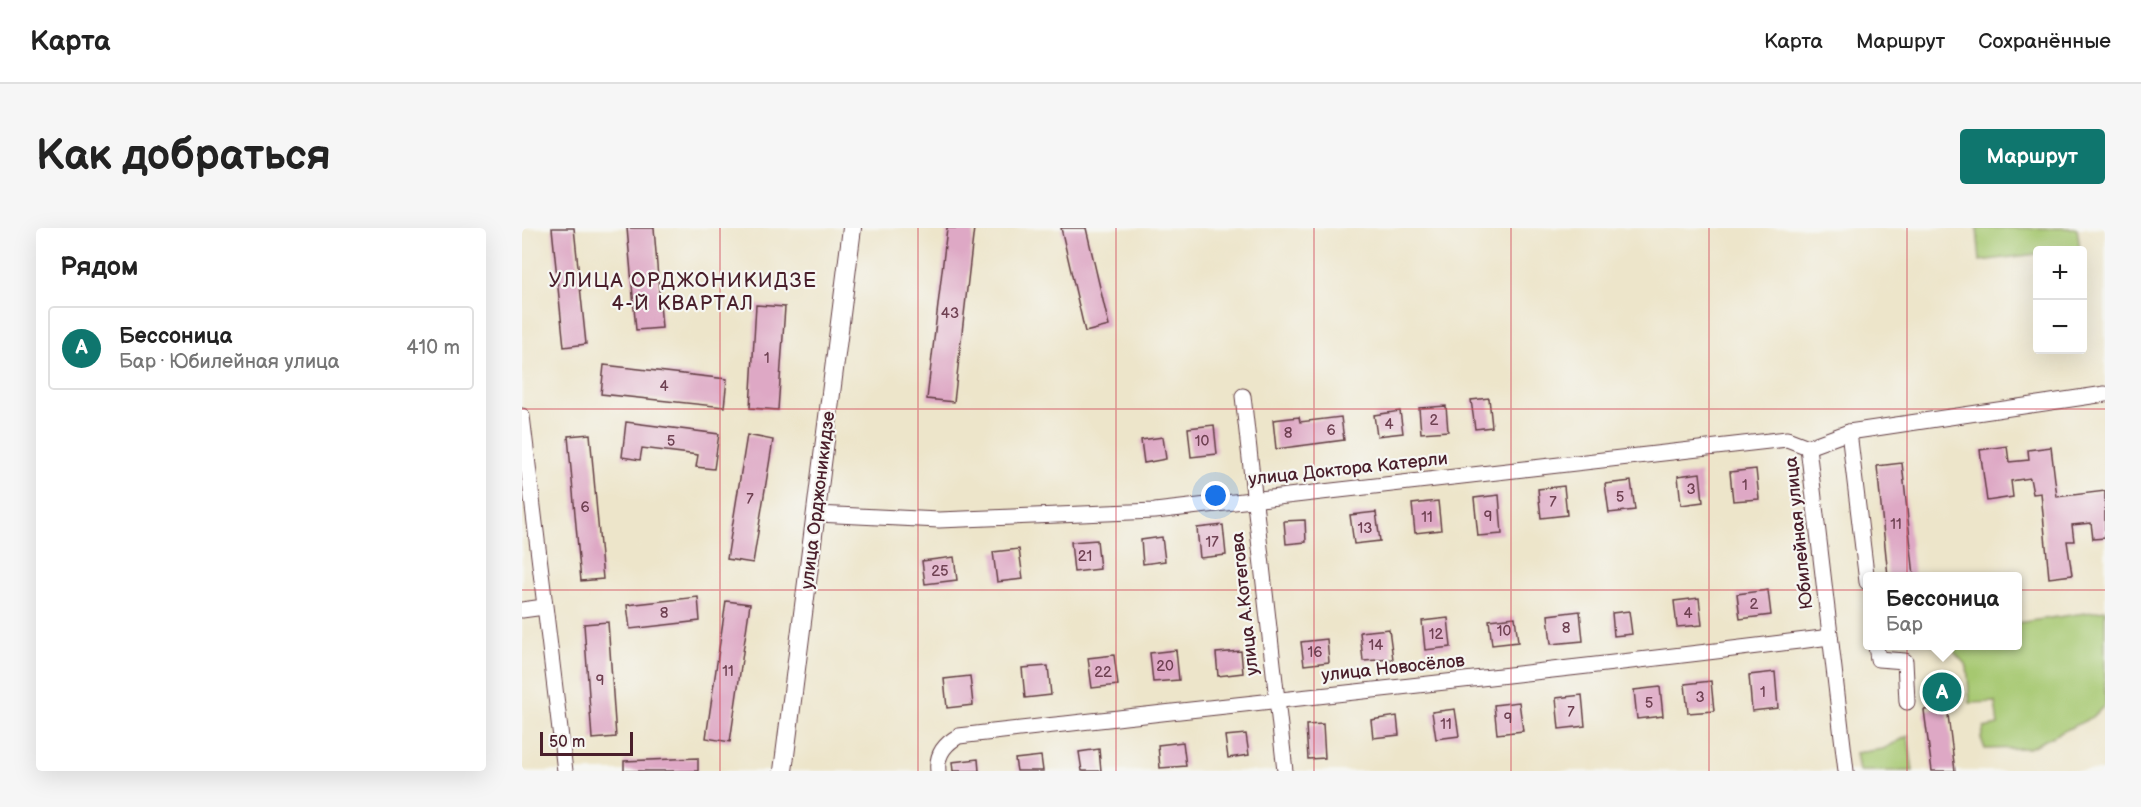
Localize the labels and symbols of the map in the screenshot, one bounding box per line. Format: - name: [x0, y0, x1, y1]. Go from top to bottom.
- district label: УЛИЦА ОРДЖОНИКИДЗЕ 4-Й КВАРТАЛ: [549, 269, 817, 316]
- house number: 43: [941, 304, 959, 323]
- house number: 1: [764, 349, 770, 368]
- house number: 4: [659, 377, 669, 396]
- street label: улица Орджоникидзе: [797, 410, 839, 590]
- house number: 2: [1430, 411, 1439, 430]
- house number: 4: [1384, 415, 1394, 434]
- house number: 6: [1326, 421, 1336, 440]
- house number: 8: [1284, 424, 1293, 443]
- house number: 5: [667, 432, 675, 451]
- house number: 10: [1195, 432, 1209, 451]
- street label: улица Доктора Катерли: [1247, 448, 1449, 490]
- street label: Юбилейная улица: [1780, 455, 1817, 610]
- house number: 1: [1742, 476, 1748, 495]
- house number: 3: [1686, 480, 1696, 499]
- your location: [1201, 481, 1230, 510]
- house number: 5: [1616, 488, 1624, 507]
- house number: 7: [746, 490, 754, 509]
- house number: 7: [1549, 493, 1557, 512]
- house number: 6: [580, 498, 590, 517]
- house number: 9: [1484, 507, 1492, 526]
- house number: 11: [1421, 508, 1433, 527]
- house number: 11: [1890, 515, 1902, 534]
- house number: 13: [1357, 519, 1373, 538]
- street label: улица А.Котегова: [1227, 531, 1263, 677]
- house number: 17: [1205, 533, 1219, 552]
- house number: 21: [1078, 547, 1092, 566]
- house number: 25: [931, 562, 949, 581]
- house number: 2: [1750, 595, 1759, 614]
- house number: 8: [660, 604, 669, 623]
- house number: 4: [1683, 604, 1693, 623]
- house number: 8: [1562, 619, 1571, 638]
- house number: 10: [1497, 622, 1511, 641]
- house number: 12: [1429, 625, 1443, 644]
- house number: 14: [1369, 636, 1383, 655]
- house number: 16: [1308, 643, 1322, 662]
- street label: улица Новосёлов: [1320, 650, 1466, 686]
- house number: 20: [1156, 657, 1174, 676]
- house number: 11: [722, 662, 734, 681]
- house number: 22: [1094, 663, 1112, 682]
- pin: A: [1922, 670, 1962, 714]
- house number: 9: [596, 671, 604, 690]
- house number: 1: [1760, 683, 1766, 702]
- house number: 3: [1695, 688, 1705, 707]
- house number: 5: [1645, 694, 1653, 713]
- house number: 7: [1567, 703, 1575, 722]
- house number: 9: [1504, 709, 1512, 728]
- house number: 11: [1440, 715, 1452, 734]
- scale bar: [540, 729, 633, 756]

